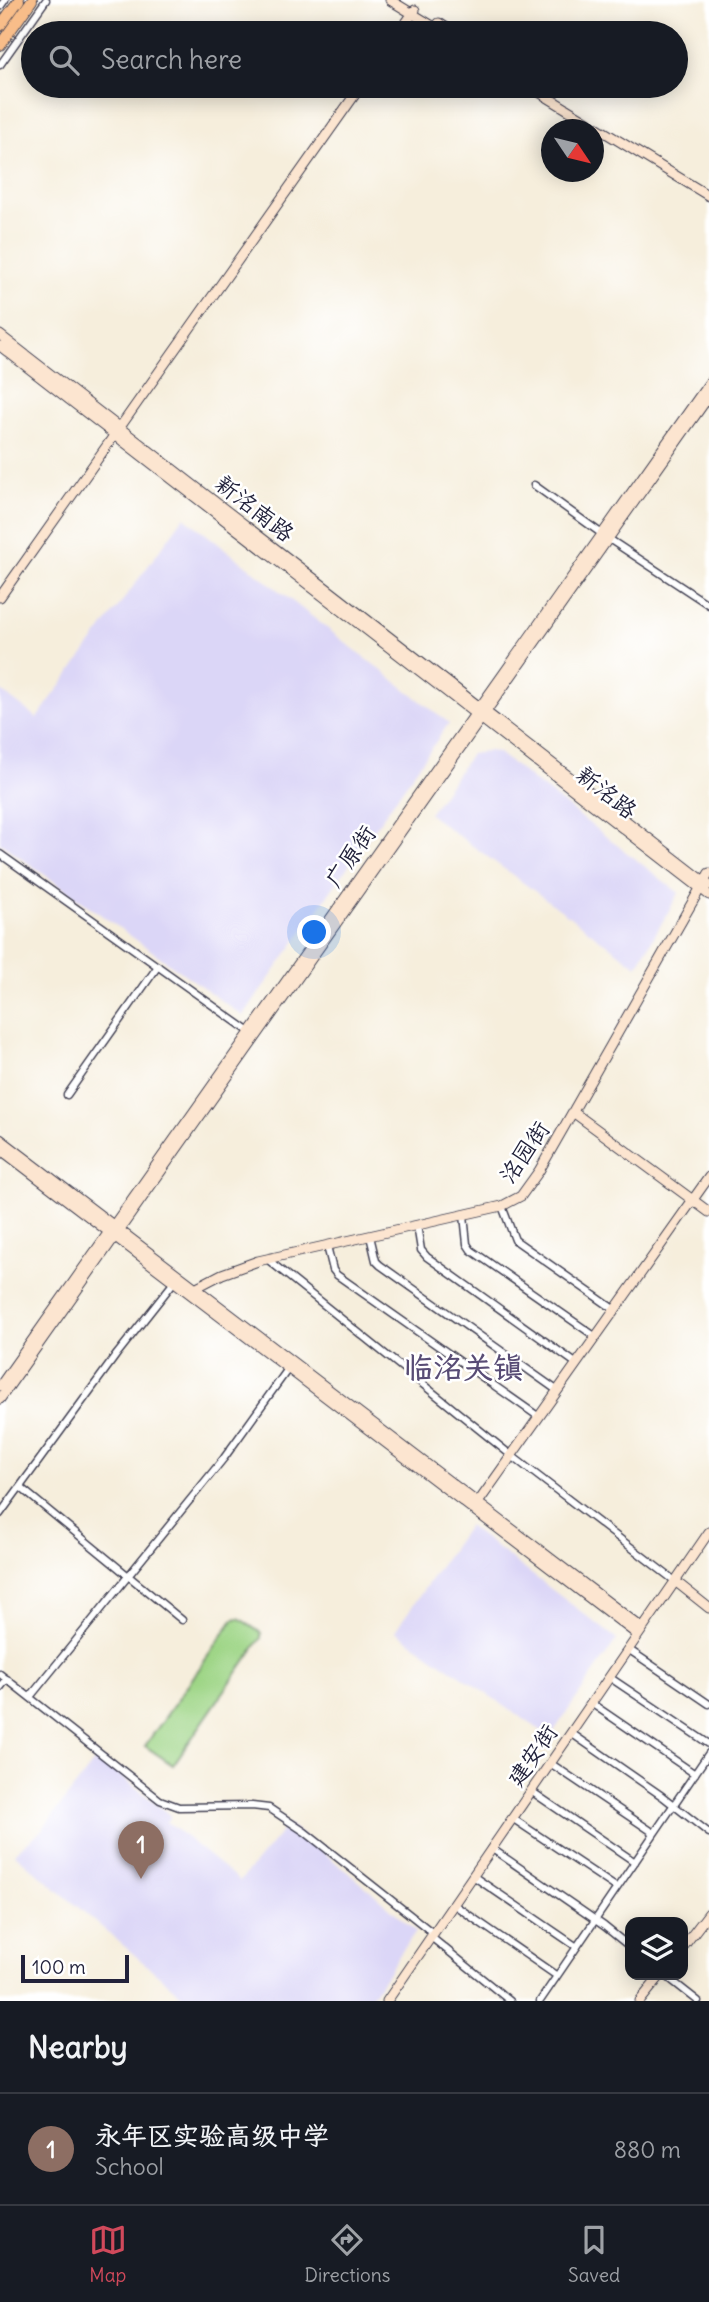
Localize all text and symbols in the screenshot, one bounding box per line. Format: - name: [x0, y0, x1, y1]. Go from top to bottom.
- search box: [21, 21, 688, 98]
- icon: search: [45, 41, 83, 79]
- text: Search here: [101, 43, 242, 76]
- north arrow: [541, 119, 604, 182]
- street label: 新洺南路: [210, 468, 300, 548]
- street label: 新洺路: [571, 759, 643, 825]
- street label: 广原街: [318, 819, 382, 893]
- your location: [297, 915, 331, 949]
- street label: 洺园街: [493, 1115, 555, 1189]
- district label: 临洺关镇: [403, 1348, 523, 1386]
- street label: 建安街: [501, 1718, 563, 1792]
- pin: 1: [118, 1821, 164, 1879]
- map controls: [625, 1917, 688, 1980]
- button: layers: [625, 1917, 688, 1980]
- scale bar: [21, 1952, 130, 1984]
- text: 100 m: [32, 1955, 86, 1979]
- text: Nearby: [28, 2028, 128, 2066]
- text: 永年区实验高级中学: [95, 2119, 329, 2152]
- text: 1: [46, 2135, 56, 2164]
- text: 880 m: [614, 2135, 681, 2164]
- text: School: [95, 2152, 164, 2181]
- tab: Map: [89, 2221, 127, 2287]
- tab: Directions: [305, 2221, 390, 2287]
- tab: Saved: [568, 2221, 620, 2287]

